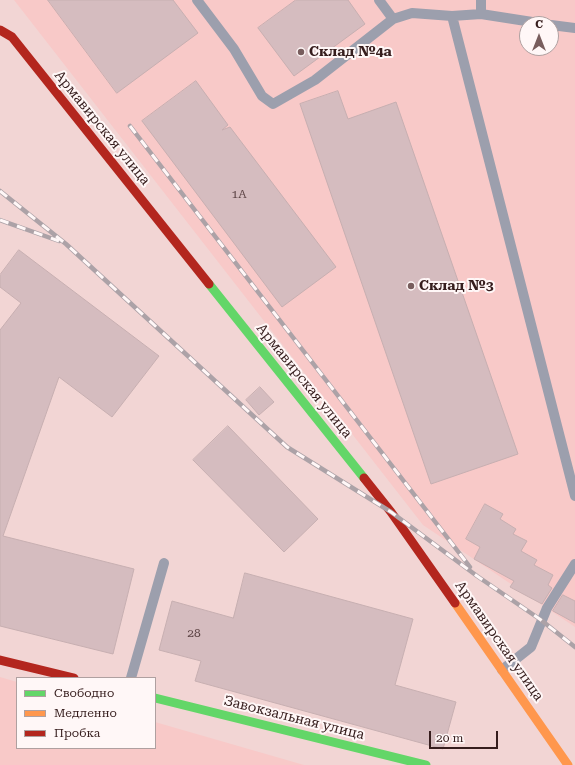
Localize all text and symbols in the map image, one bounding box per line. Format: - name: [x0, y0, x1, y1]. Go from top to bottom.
- north arrow: [519, 16, 559, 56]
- text: С: [535, 18, 543, 31]
- place label: Склад №4а: [309, 44, 392, 60]
- marker: Склад №4а: [296, 47, 306, 57]
- street label: Армавирская улица: [51, 67, 153, 189]
- house number: 1А: [231, 187, 247, 201]
- place label: Склад №3: [419, 278, 494, 294]
- marker: Склад №3: [406, 281, 416, 291]
- street label: Армавирская улица: [253, 320, 355, 442]
- street label: Армавирская улица: [451, 578, 547, 704]
- house number: 28: [187, 626, 201, 640]
- legend: [16, 677, 156, 749]
- text: Свободно: [54, 686, 114, 700]
- street label: Завокзальная улица: [222, 692, 366, 744]
- text: Медленно: [54, 706, 117, 720]
- scale bar: [431, 723, 500, 749]
- text: Пробка: [54, 726, 100, 740]
- text: 20 m: [436, 731, 463, 745]

